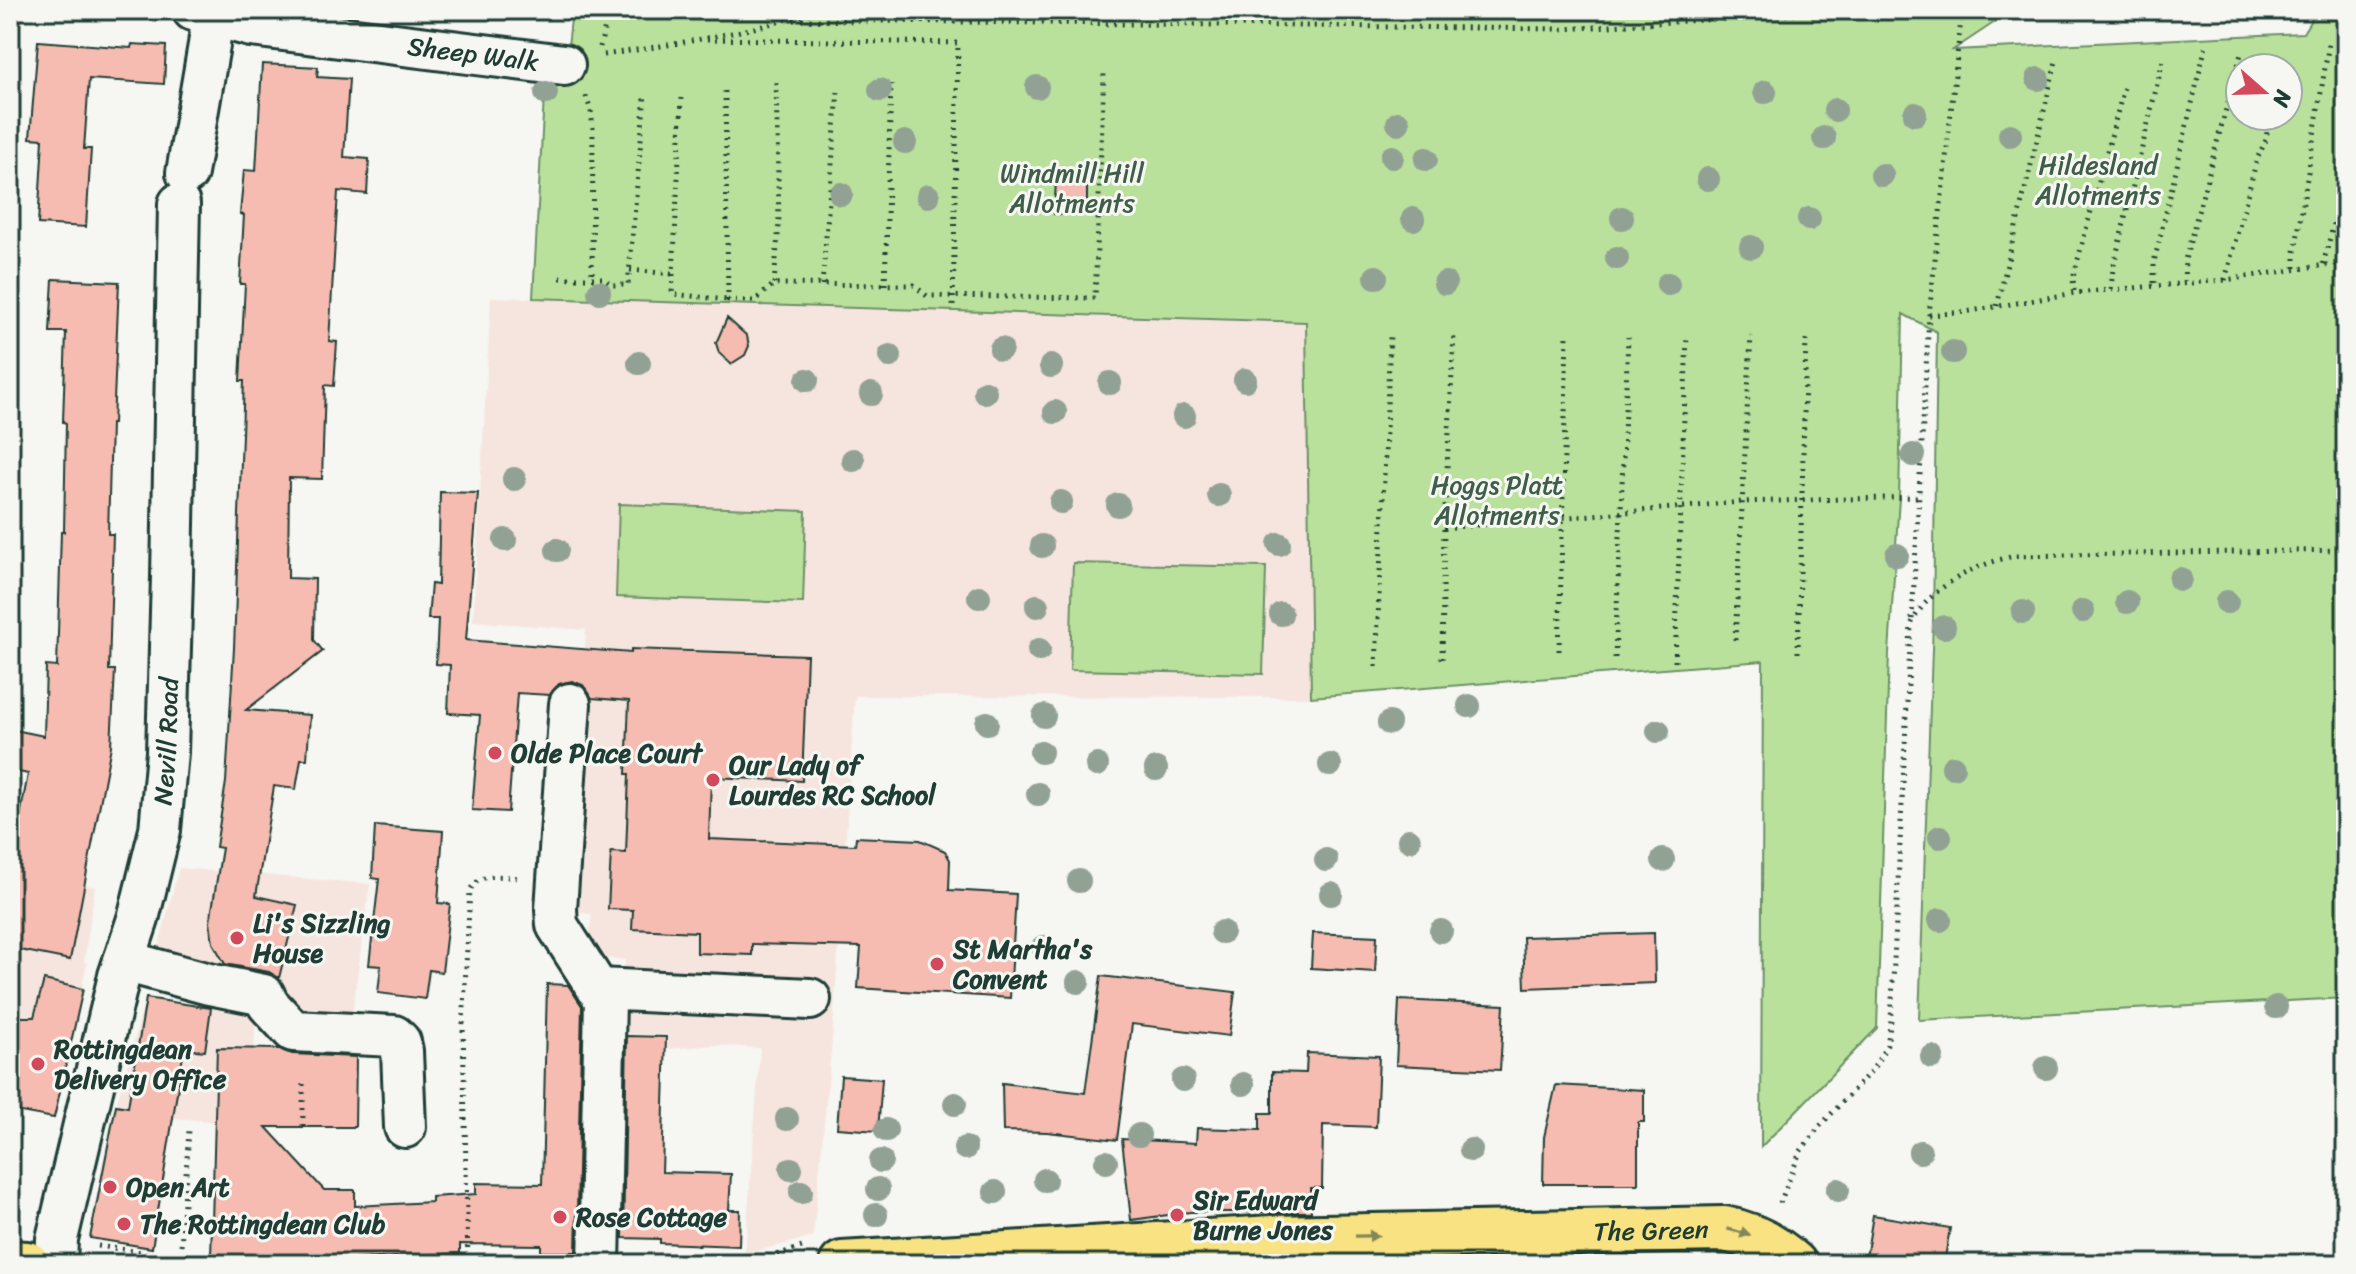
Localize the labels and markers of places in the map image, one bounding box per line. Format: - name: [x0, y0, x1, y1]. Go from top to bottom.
- place label: Olde Place Court: [511, 730, 704, 776]
- place label: Our Lady of Lourdes RC School: [729, 742, 937, 818]
- marker: Olde Place Court: [486, 744, 504, 762]
- marker: Our Lady of Lourdes RC School: [704, 771, 722, 789]
- place label: Li's Sizzling House: [253, 900, 391, 976]
- place label: St Martha's Convent: [952, 926, 1093, 1002]
- marker: Li's Sizzling House: [228, 929, 246, 947]
- marker: St Martha's Convent: [928, 955, 946, 973]
- place label: Rottingdean Delivery Office: [53, 1026, 227, 1102]
- marker: Rottingdean Delivery Office: [29, 1055, 47, 1073]
- place label: Open Art: [126, 1164, 230, 1210]
- place label: Sir Edward Burne Jones: [1192, 1177, 1334, 1253]
- marker: Open Art: [101, 1178, 119, 1196]
- place label: Rose Cottage: [575, 1194, 728, 1240]
- place label: The Rottingdean Club: [140, 1201, 385, 1247]
- marker: Sir Edward Burne Jones: [1168, 1206, 1186, 1224]
- marker: Rose Cottage: [551, 1208, 569, 1226]
- marker: The Rottingdean Club: [115, 1215, 133, 1233]

